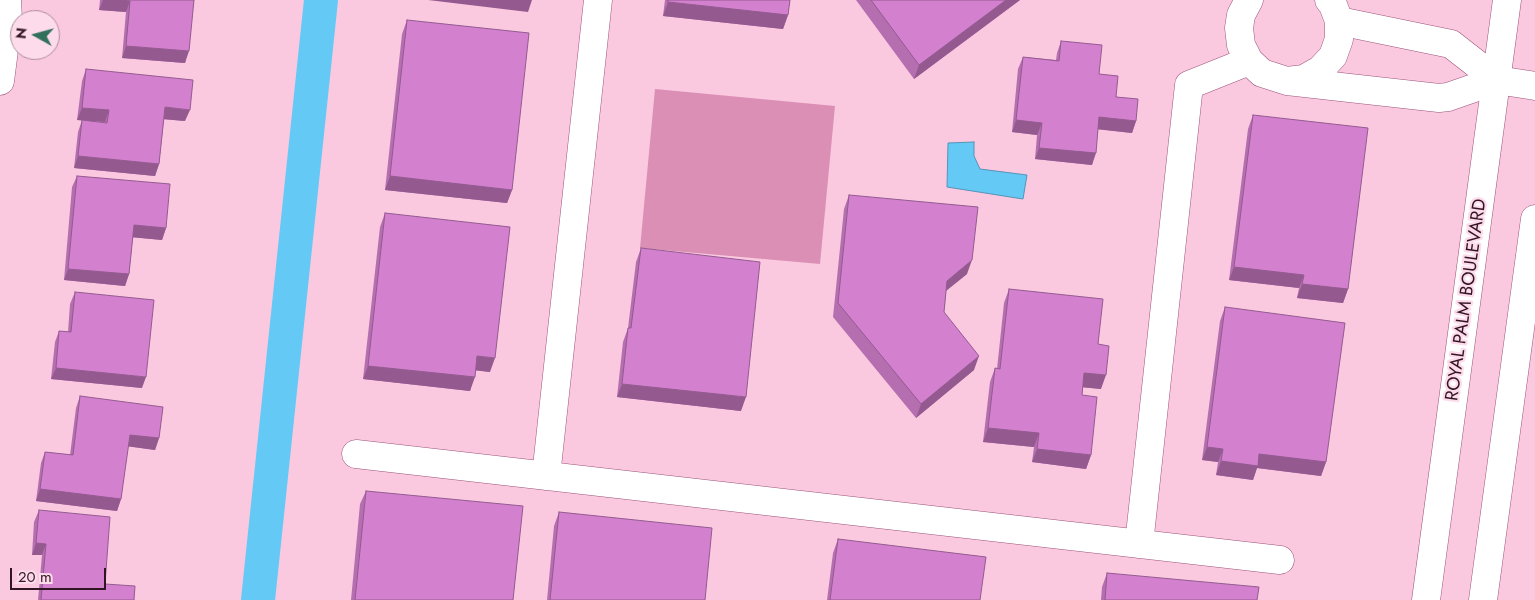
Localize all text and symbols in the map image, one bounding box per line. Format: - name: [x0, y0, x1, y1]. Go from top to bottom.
- north arrow: [10, 10, 60, 60]
- text: N: [11, 27, 32, 40]
- street label: ROYAL PALM BOULEVARD: [1442, 198, 1492, 402]
- scale bar: [12, 558, 109, 590]
- text: 20 m: [18, 566, 52, 588]

